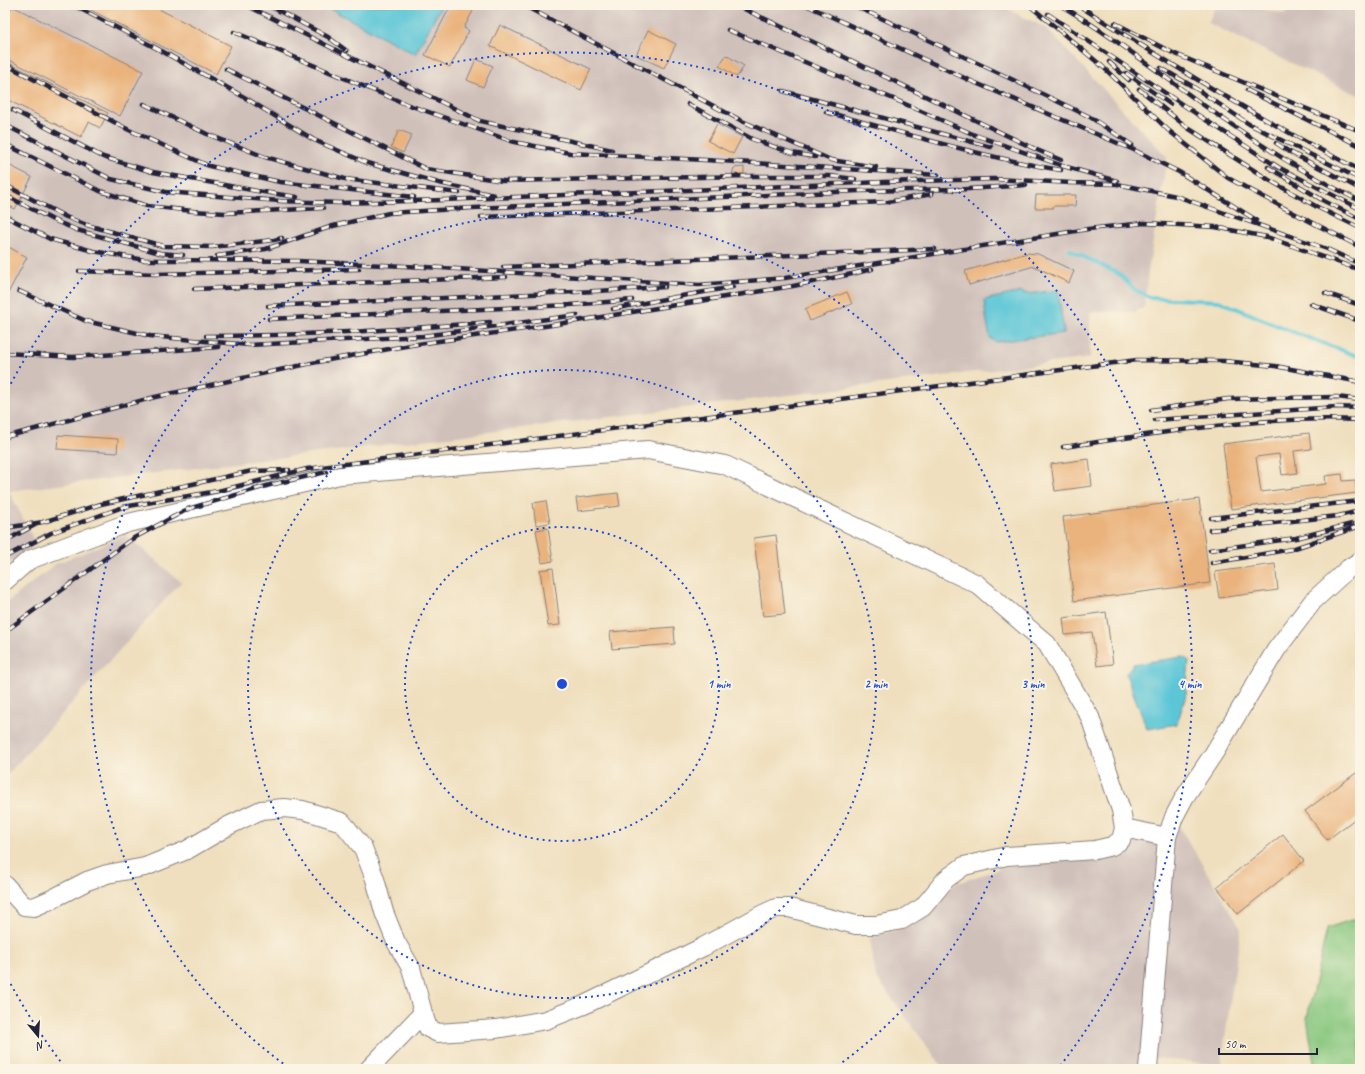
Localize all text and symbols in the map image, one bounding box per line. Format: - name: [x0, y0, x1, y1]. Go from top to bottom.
- text: 1 min: [708, 676, 731, 692]
- text: 2 min: [865, 676, 888, 692]
- text: 3 min: [1022, 676, 1045, 692]
- text: 4 min: [1179, 676, 1202, 692]
- centre of rings: [555, 677, 569, 691]
- north arrow: [18, 1016, 58, 1056]
- scale bar: [1219, 1030, 1317, 1056]
- text: 50 m: [1225, 1036, 1247, 1052]
- text: N: [34, 1038, 46, 1054]

